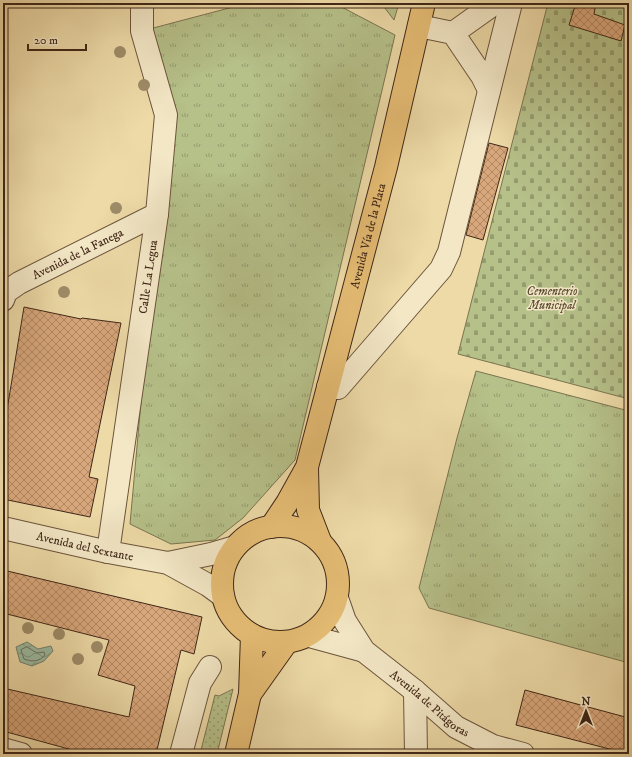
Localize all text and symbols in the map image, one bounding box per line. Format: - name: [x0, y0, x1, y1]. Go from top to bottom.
- scale bar: [28, 26, 86, 52]
- text: 20 m: [34, 33, 58, 48]
- street label: Avenida Vía de la Plata: [347, 181, 390, 290]
- street label: Avenida de la Fanega: [30, 225, 127, 283]
- street label: Calle La Legua: [136, 238, 161, 315]
- park label: Cementerio Municipal: [527, 284, 578, 313]
- street label: Avenida del Sextante: [35, 529, 135, 565]
- street label: Avenida de Pitágoras: [387, 667, 472, 741]
- north arrow: [566, 691, 606, 731]
- text: N: [581, 695, 591, 709]

